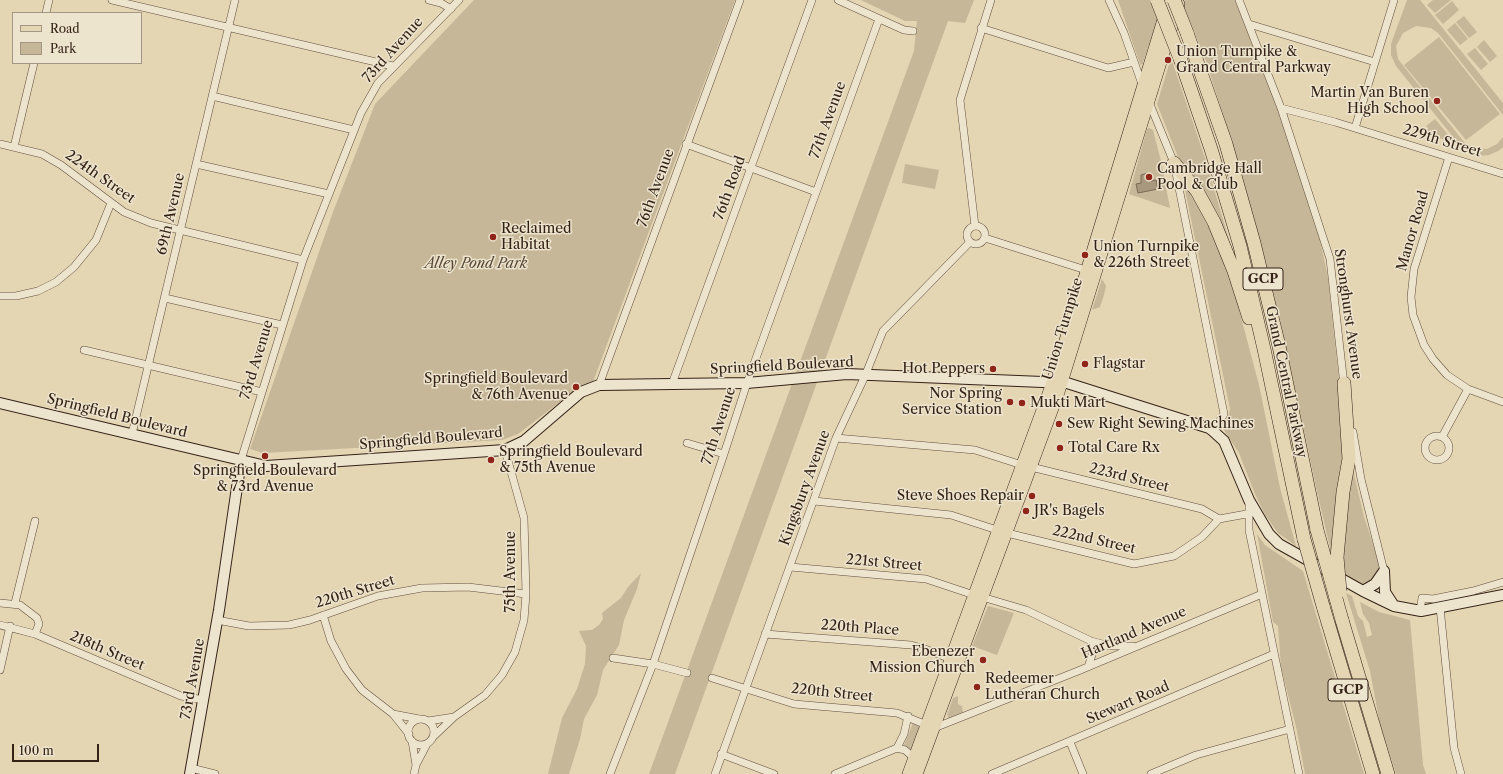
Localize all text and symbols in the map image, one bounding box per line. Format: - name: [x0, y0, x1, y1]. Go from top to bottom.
- legend: [12, 12, 142, 64]
- street label: 73rd Avenue: [359, 14, 427, 86]
- text: Road: [50, 21, 80, 36]
- text: Park: [50, 41, 76, 56]
- place label: Union Turnpike & Grand Central Parkway: [1176, 44, 1331, 76]
- marker: Union Turnpike & Grand Central Parkway: [1163, 55, 1173, 65]
- street label: 77th Avenue: [806, 79, 850, 161]
- place label: Martin Van Buren High School: [1311, 85, 1429, 118]
- marker: Martin Van Buren High School: [1432, 96, 1442, 106]
- street label: 229th Street: [1401, 121, 1483, 161]
- street label: 224th Street: [62, 147, 138, 207]
- street label: 76th Avenue: [634, 147, 678, 229]
- street label: 76th Road: [711, 154, 749, 222]
- place label: Cambridge Hall Pool & Club: [1157, 161, 1262, 194]
- street label: 69th Avenue: [153, 171, 189, 257]
- marker: Cambridge Hall Pool & Club: [1144, 172, 1154, 182]
- street label: Manor Road: [1393, 189, 1433, 273]
- place label: Reclaimed Habitat: [501, 221, 572, 254]
- marker: Reclaimed Habitat: [488, 232, 498, 242]
- place label: Union Turnpike & 226th Street: [1093, 239, 1199, 272]
- street label: Stronghurst Avenue: [1331, 248, 1365, 380]
- marker: Union Turnpike & 226th Street: [1080, 250, 1090, 260]
- park label: Alley Pond Park: [425, 256, 527, 272]
- road number: GCP: [1243, 268, 1283, 290]
- street label: Union Turnpike: [1039, 276, 1087, 382]
- street label: Grand Central Parkway: [1262, 304, 1310, 460]
- street label: 73rd Avenue: [237, 318, 277, 402]
- street label: Springfield Boulevard: [710, 354, 854, 378]
- place label: Flagstar: [1093, 356, 1145, 372]
- marker: Flagstar: [1080, 359, 1090, 369]
- place label: Hot Peppers: [902, 361, 985, 377]
- marker: Hot Peppers: [988, 364, 998, 374]
- place label: Springfield Boulevard & 76th Avenue: [424, 371, 568, 404]
- marker: Springfield Boulevard & 76th Avenue: [571, 382, 581, 392]
- street label: 77th Avenue: [698, 385, 740, 467]
- place label: Nor Spring Service Station: [902, 386, 1002, 418]
- street label: Springfield Boulevard: [45, 390, 189, 442]
- place label: Mukti Mart: [1030, 395, 1106, 411]
- marker: Nor Spring Service Station: [1005, 397, 1015, 407]
- marker: Mukti Mart: [1017, 398, 1027, 408]
- place label: Sew Right Sewing Machines: [1067, 416, 1254, 432]
- marker: Sew Right Sewing Machines: [1054, 419, 1064, 429]
- street label: Springfield Boulevard: [359, 424, 503, 454]
- street label: Kingsbury Avenue: [776, 428, 834, 548]
- place label: Total Care Rx: [1068, 440, 1160, 456]
- marker: Total Care Rx: [1055, 443, 1065, 453]
- place label: Springfield Boulevard & 75th Avenue: [499, 444, 643, 476]
- marker: Springfield Boulevard & 73rd Avenue: [260, 451, 270, 461]
- marker: Springfield Boulevard & 75th Avenue: [486, 455, 496, 465]
- street label: 223rd Street: [1087, 460, 1171, 496]
- place label: Springfield Boulevard & 73rd Avenue: [193, 463, 337, 496]
- place label: Steve Shoes Repair: [897, 488, 1024, 504]
- marker: Steve Shoes Repair: [1027, 491, 1037, 501]
- place label: JR's Bagels: [1034, 503, 1105, 519]
- marker: JR's Bagels: [1021, 506, 1031, 516]
- street label: 222nd Street: [1051, 522, 1137, 558]
- street label: 75th Avenue: [503, 531, 519, 613]
- street label: 221st Street: [845, 551, 923, 575]
- street label: 220th Street: [313, 572, 397, 612]
- street label: Hartland Avenue: [1079, 603, 1189, 663]
- street label: 220th Place: [820, 617, 900, 639]
- street label: 218th Street: [67, 628, 147, 674]
- street label: 73rd Avenue: [178, 637, 208, 721]
- place label: Ebenezer Mission Church: [869, 644, 975, 676]
- marker: Ebenezer Mission Church: [978, 655, 988, 665]
- place label: Redeemer Lutheran Church: [985, 671, 1100, 704]
- street label: Stewart Road: [1084, 678, 1172, 728]
- road number: GCP: [1328, 679, 1368, 701]
- street label: 220th Street: [790, 680, 874, 706]
- marker: Redeemer Lutheran Church: [972, 682, 982, 692]
- scale bar: [14, 736, 101, 762]
- text: 100 m: [19, 743, 54, 758]

